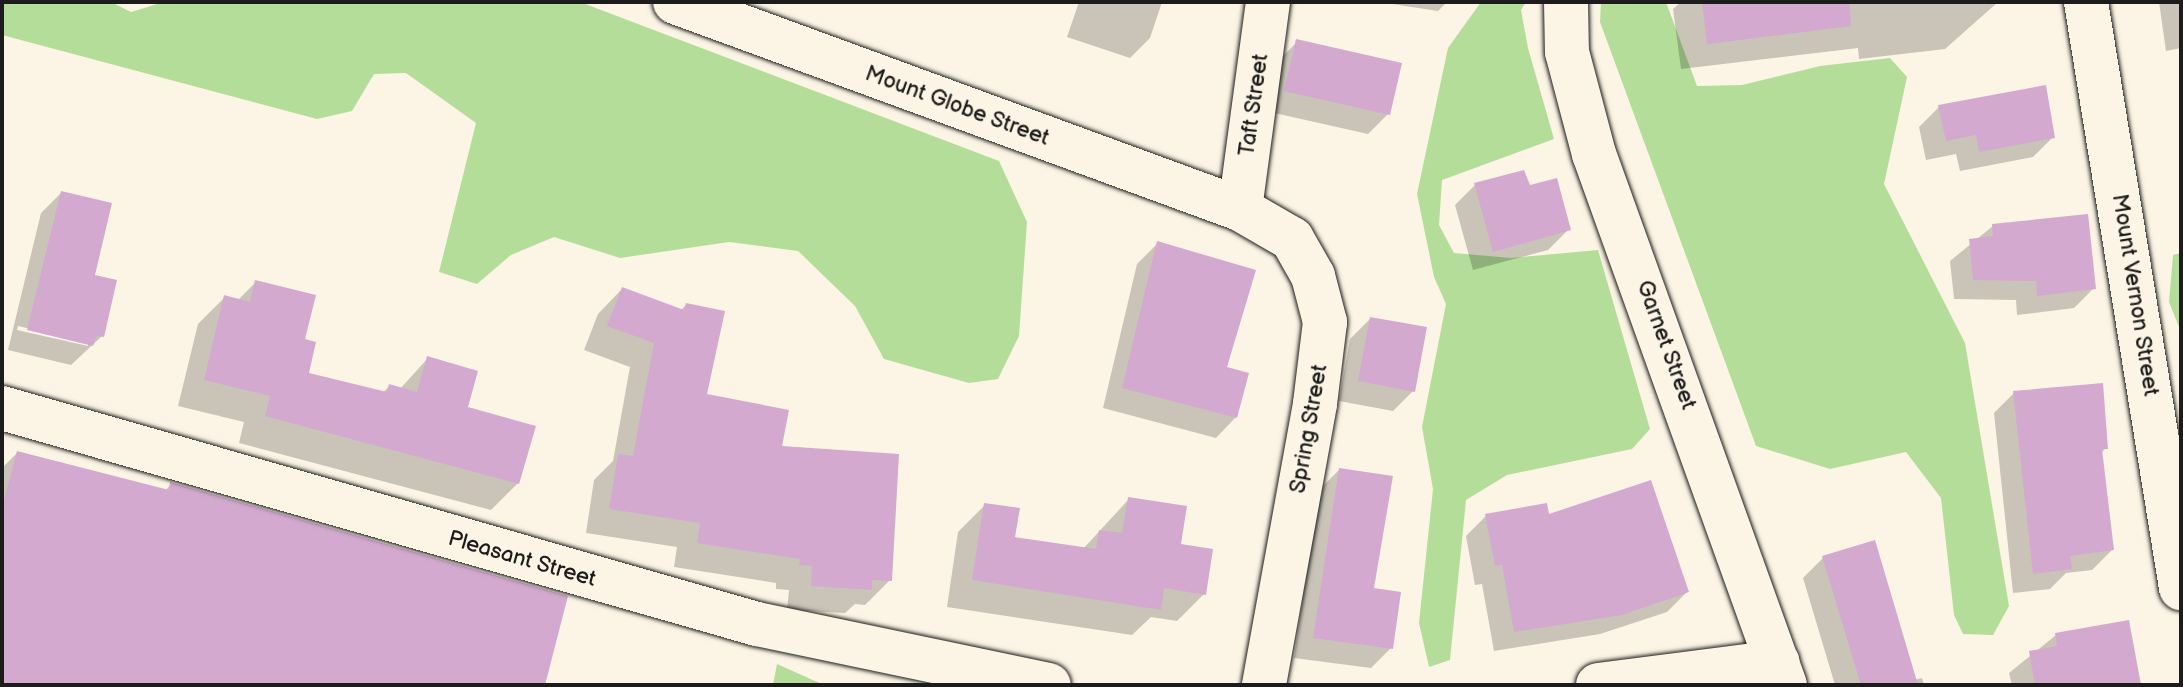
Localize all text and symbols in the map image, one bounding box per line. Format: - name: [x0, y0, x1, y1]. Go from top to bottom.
- street label: Taft Street: [1234, 52, 1274, 158]
- street label: Mount Globe Street: [861, 60, 1053, 152]
- street label: Mount Vernon Street: [2106, 192, 2164, 398]
- street label: Garnet Street: [1630, 277, 1702, 413]
- street label: Spring Street: [1285, 362, 1333, 496]
- street label: Pleasant Street: [445, 525, 599, 593]

